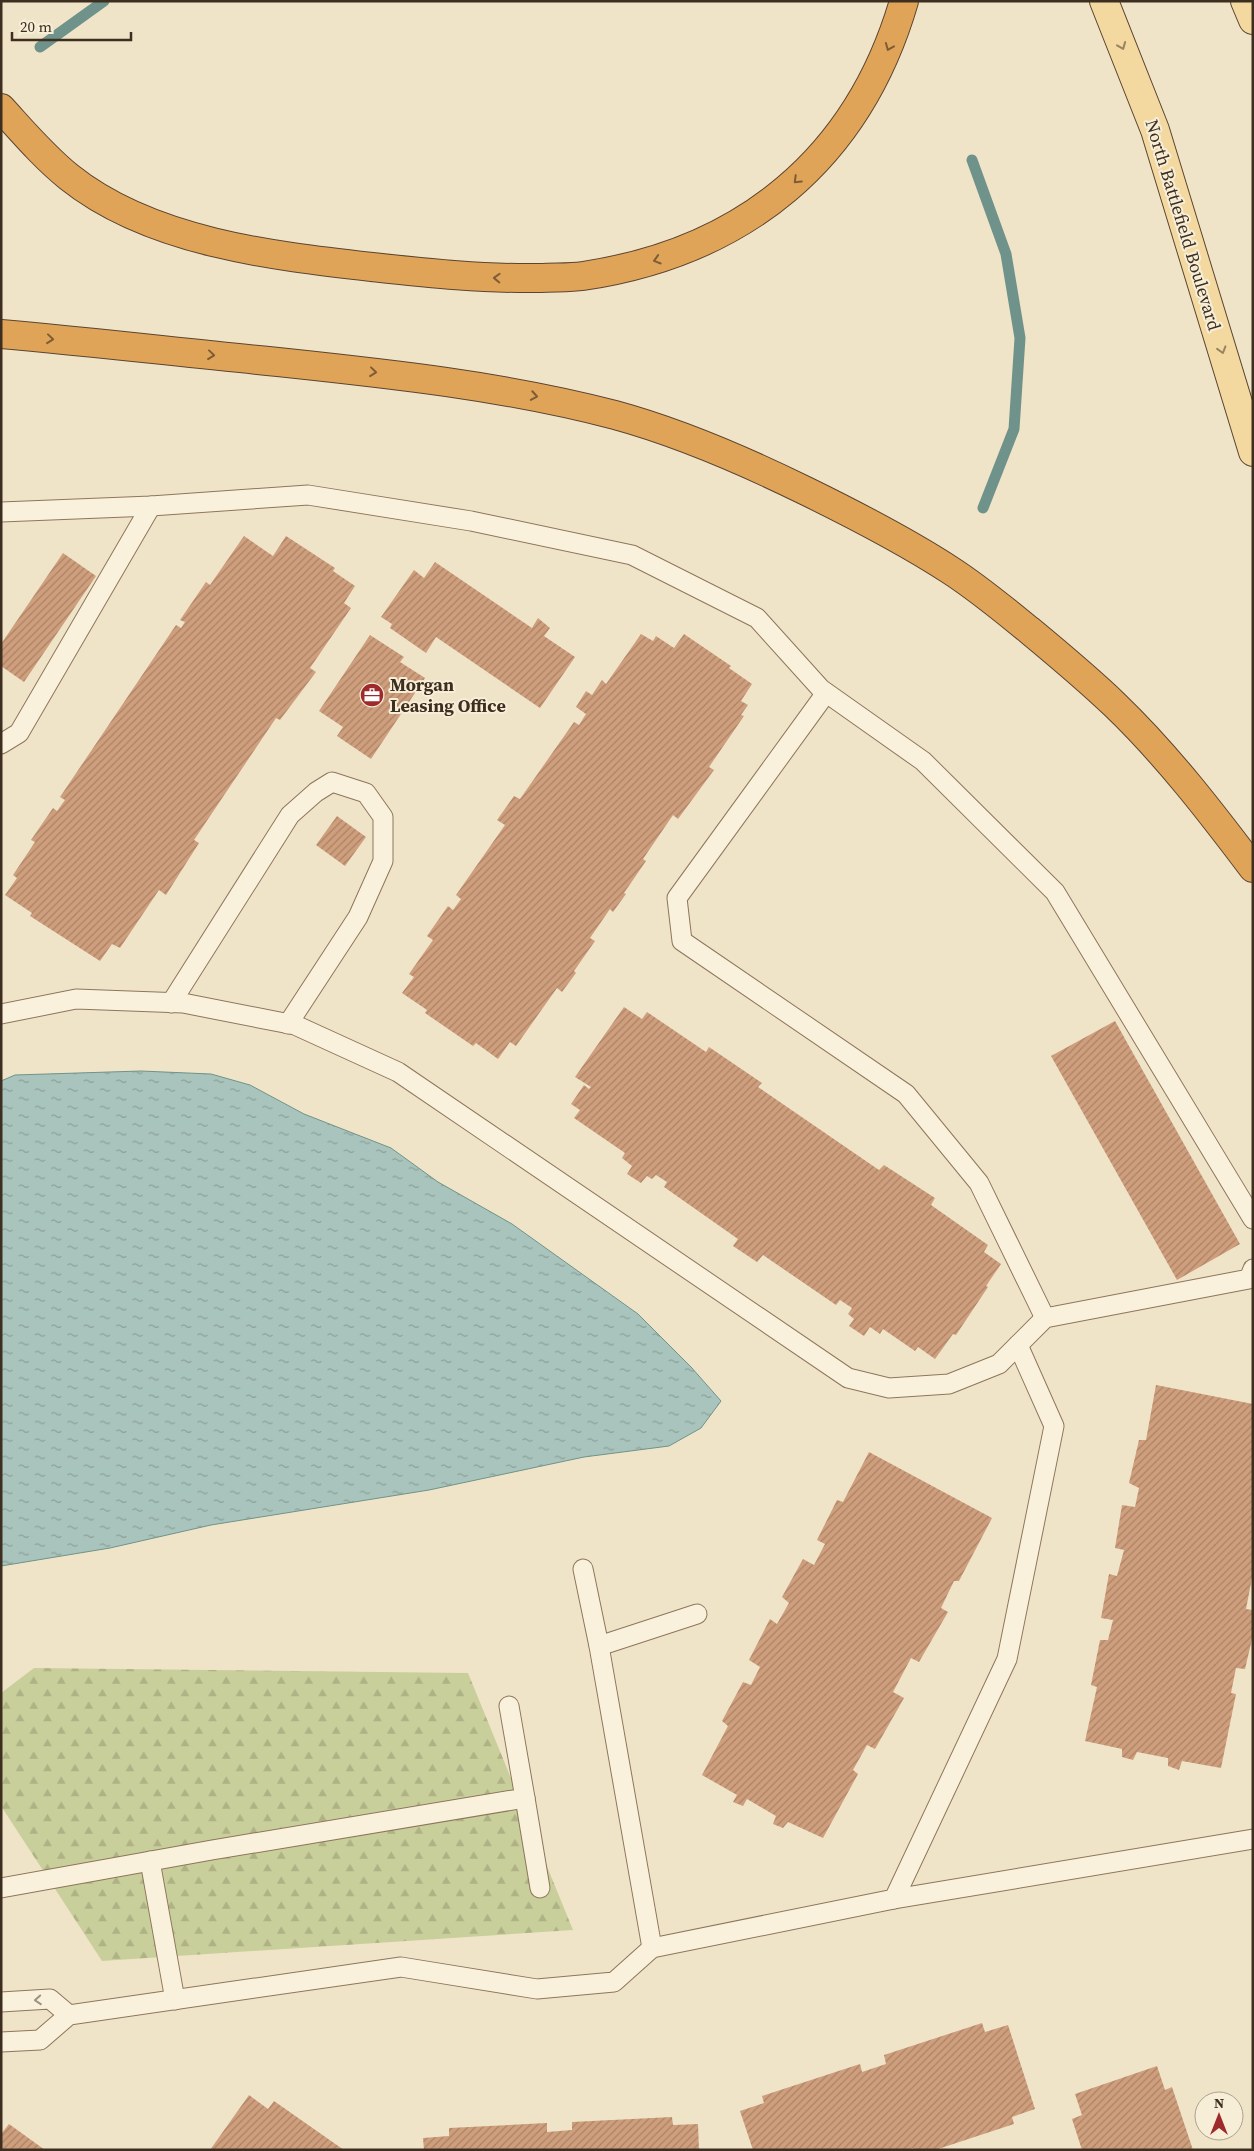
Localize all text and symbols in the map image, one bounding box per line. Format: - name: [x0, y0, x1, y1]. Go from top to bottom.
- scale bar: [12, 10, 131, 42]
- text: 20 m: [20, 16, 52, 37]
- one-way arrow: [884, 42, 895, 51]
- one-way arrow: [1116, 42, 1126, 50]
- street label: North Battlefield Boulevard: [1139, 116, 1228, 333]
- one-way arrow: [793, 174, 802, 183]
- one-way arrow: [654, 254, 662, 264]
- one-way arrow: [492, 273, 500, 283]
- one-way arrow: [46, 333, 54, 344]
- one-way arrow: [1216, 346, 1226, 354]
- one-way arrow: [208, 349, 216, 360]
- one-way arrow: [369, 366, 377, 377]
- one-way arrow: [529, 391, 538, 401]
- place label: Morgan Leasing Office: [390, 672, 506, 718]
- office icon: Morgan Leasing Office: [359, 682, 385, 708]
- one-way arrow: [34, 1994, 42, 2005]
- north arrow: [1194, 2091, 1244, 2141]
- text: N: [1214, 2093, 1224, 2113]

